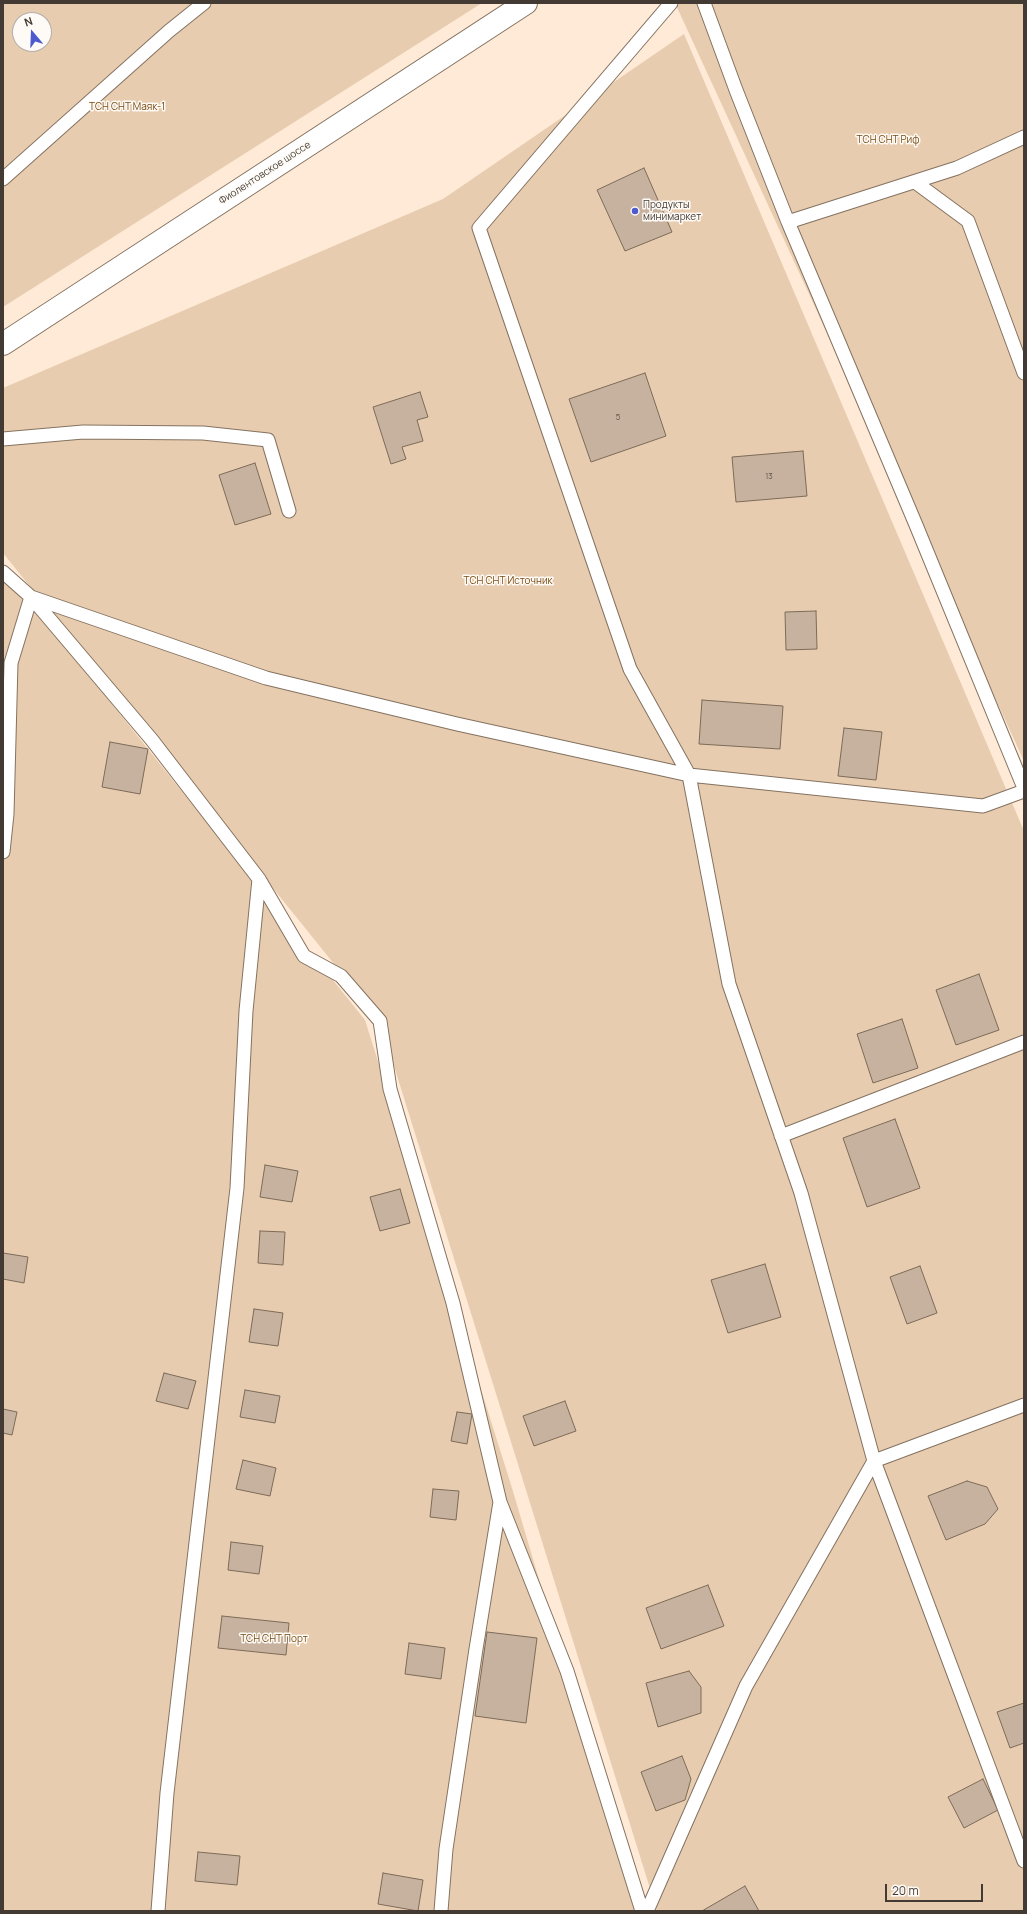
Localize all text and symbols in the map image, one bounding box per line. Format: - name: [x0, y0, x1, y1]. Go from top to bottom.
- north arrow: [12, 12, 52, 52]
- text: N: [22, 13, 34, 30]
- park label: ТСН СНТ Маяк-1: [89, 101, 165, 113]
- park label: ТСН СНТ Риф: [857, 134, 919, 146]
- street label: Фиолентовское шоссе: [217, 139, 313, 207]
- place label: Продукты минимаркет: [643, 199, 701, 222]
- marker: Продукты минимаркет: [630, 206, 640, 216]
- house number: 5: [616, 413, 620, 423]
- house number: 13: [765, 472, 773, 482]
- park label: ТСН СНТ Источник: [463, 575, 553, 587]
- park label: ТСН СНТ Порт: [240, 1633, 308, 1645]
- scale bar: [887, 1876, 985, 1902]
- text: 20 m: [892, 1882, 919, 1899]

